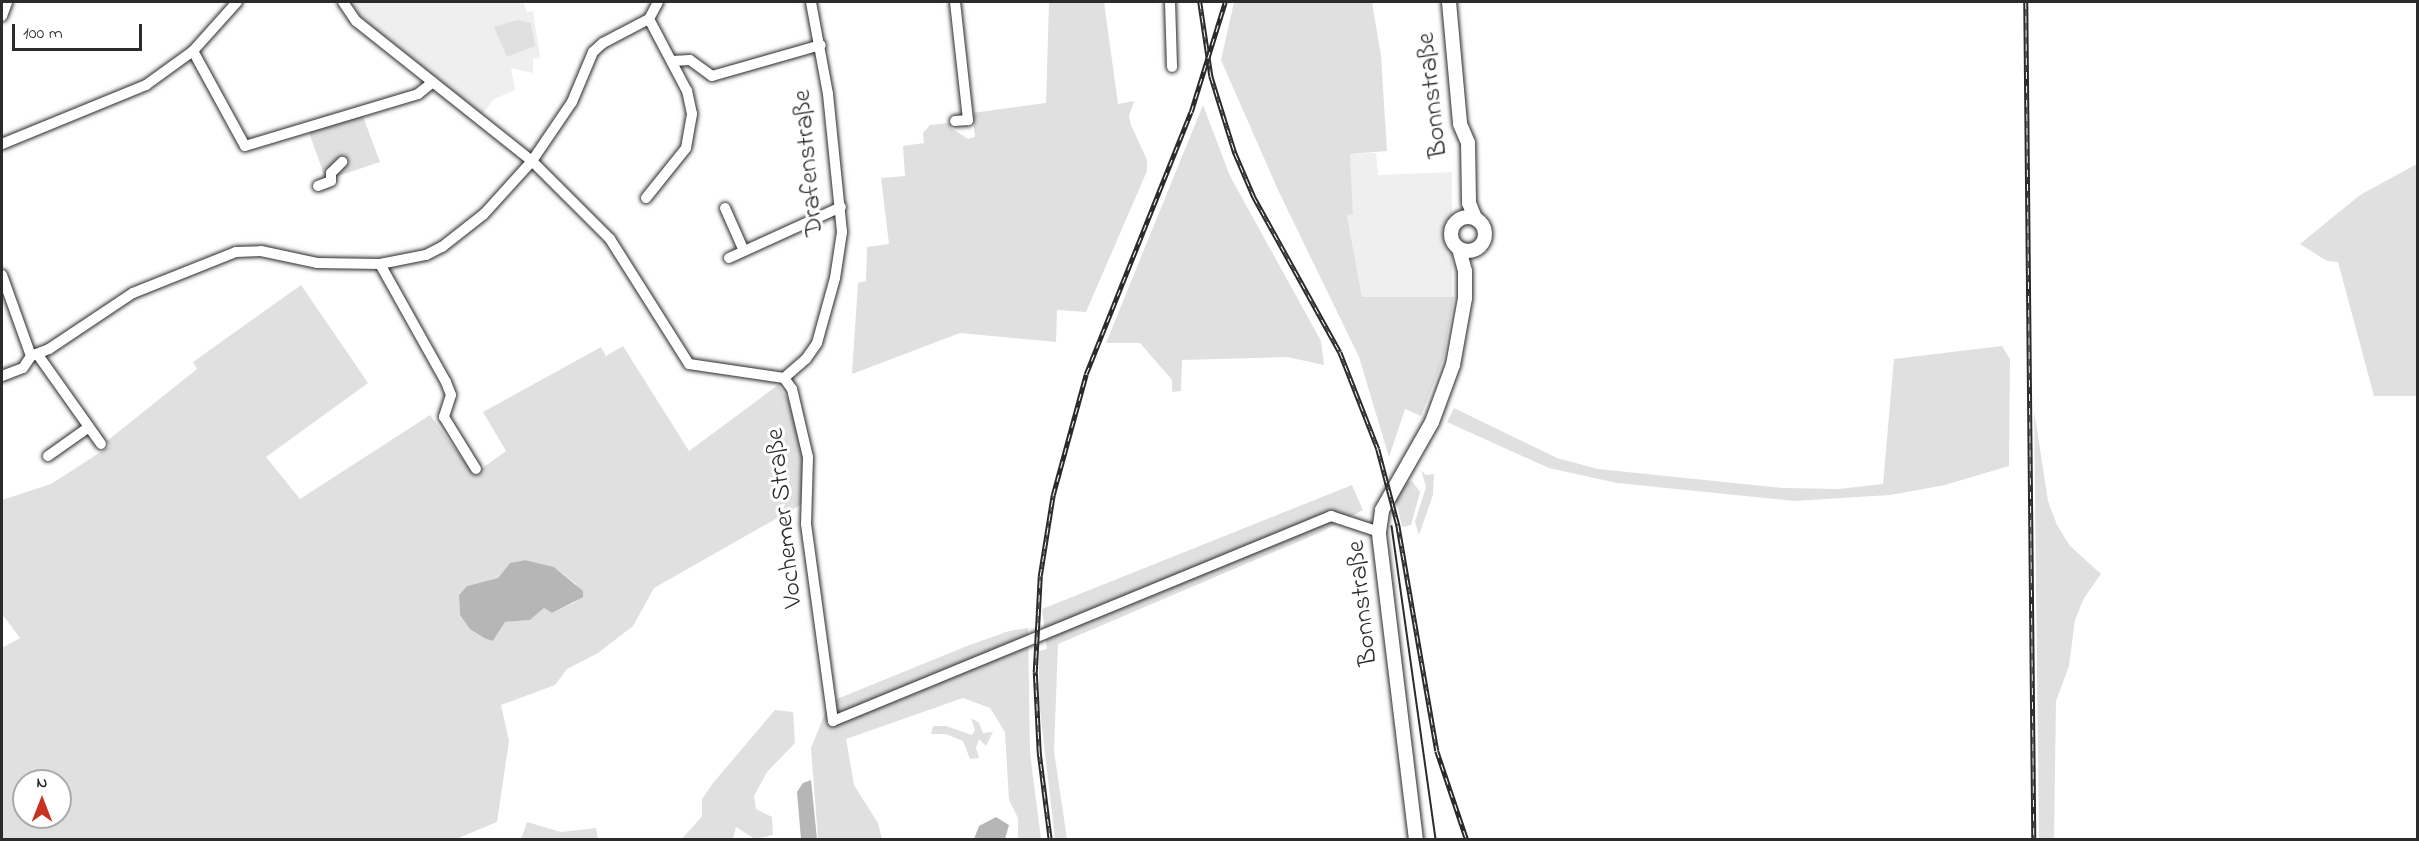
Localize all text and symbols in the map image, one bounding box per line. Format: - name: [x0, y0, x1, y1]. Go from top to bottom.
- scale bar: [15, 12, 146, 50]
- text: 100 m: [23, 21, 63, 47]
- street label: Bonnstraße: [1412, 31, 1456, 159]
- street label: Drafenstraße: [788, 88, 832, 238]
- street label: Vochemer Straße: [761, 427, 811, 609]
- street label: Bonnstraße: [1342, 539, 1386, 667]
- north arrow: [12, 769, 72, 829]
- text: N: [37, 771, 47, 795]

